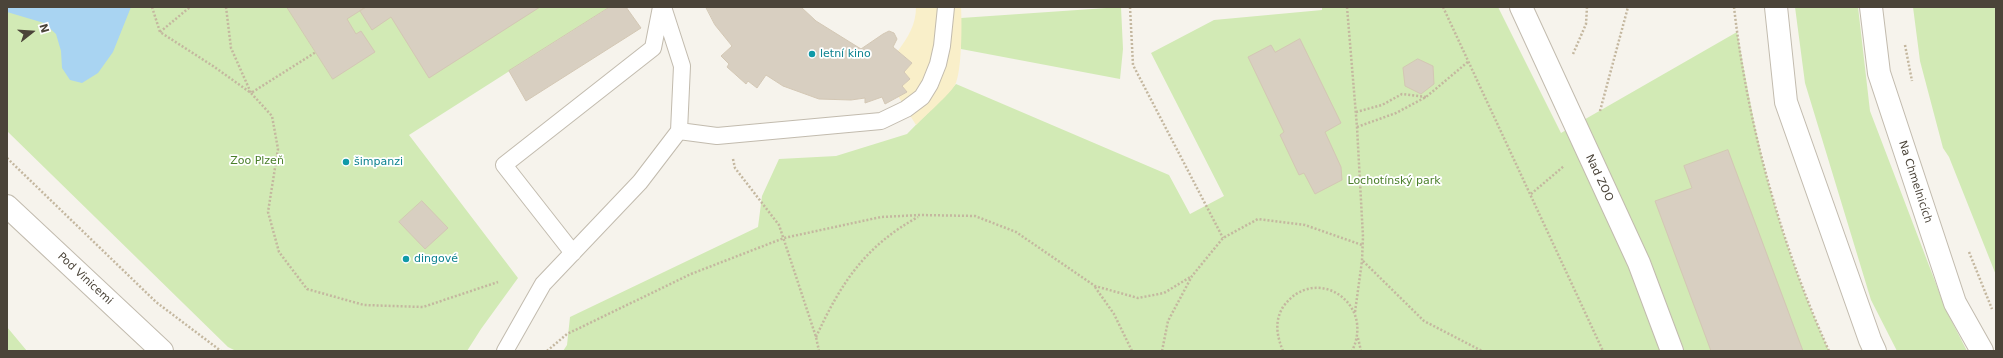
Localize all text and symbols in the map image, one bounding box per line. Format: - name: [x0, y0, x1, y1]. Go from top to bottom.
- north arrow: [12, 12, 52, 52]
- text: N: [36, 22, 52, 35]
- place label: letní kino: [820, 47, 871, 61]
- marker: letní kino: [807, 49, 817, 59]
- street label: Na Chmelnicích: [1895, 139, 1935, 225]
- street label: Nad ZOO: [1582, 152, 1616, 204]
- park label: Zoo Plzeň: [230, 154, 284, 168]
- place label: šimpanzi: [354, 155, 403, 169]
- marker: šimpanzi: [341, 157, 351, 167]
- park label: Lochotínský park: [1347, 174, 1441, 188]
- street label: Pod Vinicemi: [55, 250, 115, 308]
- place label: dingové: [414, 252, 458, 266]
- marker: dingové: [401, 254, 411, 264]

